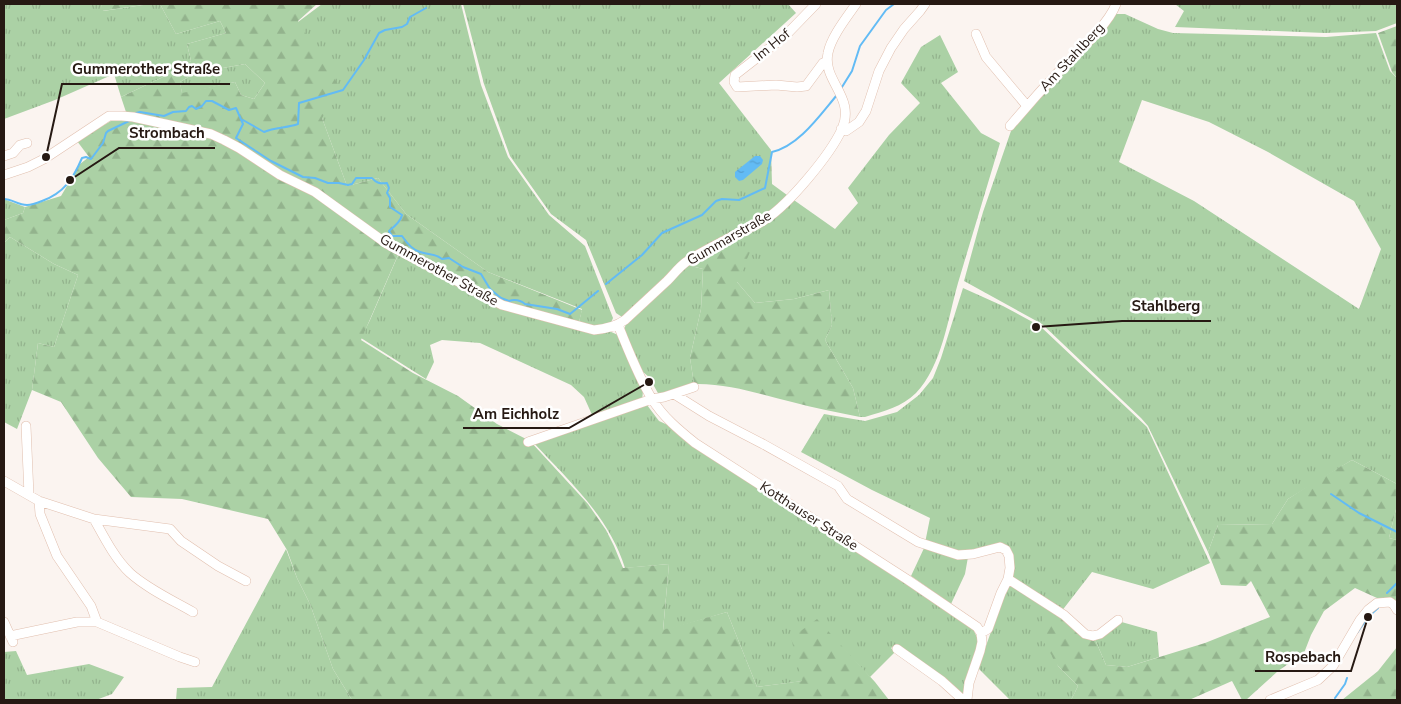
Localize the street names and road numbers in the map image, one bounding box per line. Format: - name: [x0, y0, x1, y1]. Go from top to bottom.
- street label: Am Stahlberg: [1035, 19, 1109, 95]
- street label: Im Hof: [750, 24, 795, 66]
- street label: Gummarstraße: [683, 206, 775, 270]
- street label: Gummerother Straße: [376, 229, 502, 311]
- street label: Kotthauser Straße: [756, 477, 862, 555]

